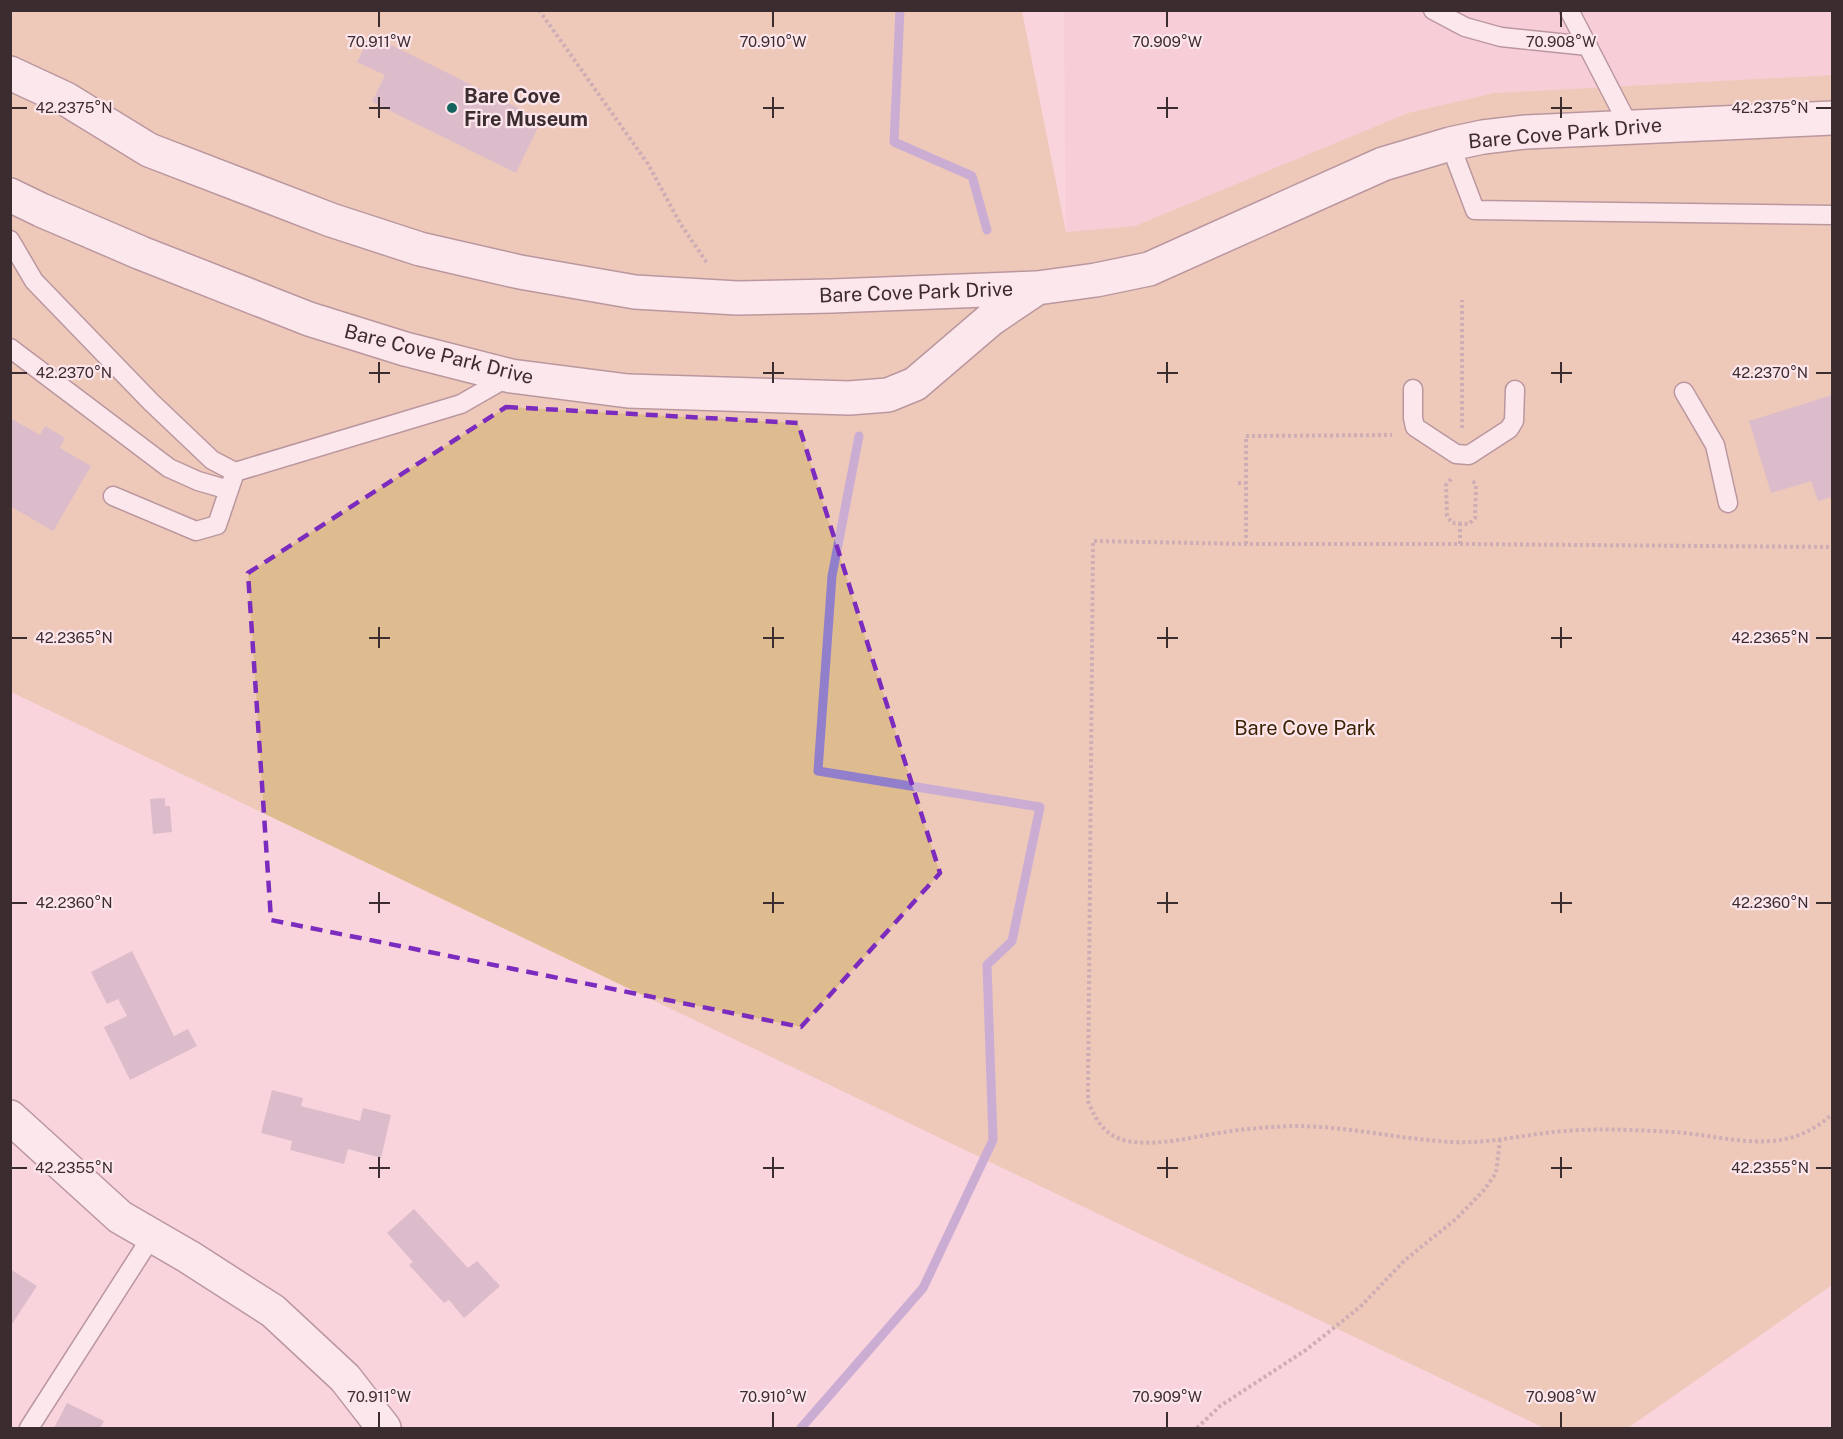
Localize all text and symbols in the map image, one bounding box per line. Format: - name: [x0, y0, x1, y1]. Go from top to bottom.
- text: 70.911°W: [347, 33, 411, 50]
- text: 70.910°W: [739, 33, 807, 50]
- text: 70.909°W: [1132, 33, 1202, 50]
- text: 70.908°W: [1526, 33, 1596, 50]
- place label: Bare Cove Fire Museum: [464, 84, 588, 131]
- text: 42.2375°N: [35, 99, 113, 116]
- text: 42.2375°N: [1731, 99, 1809, 116]
- marker: Bare Cove Fire Museum: [445, 101, 459, 115]
- street label: Bare Cove Park Drive: [1467, 113, 1663, 153]
- street label: Bare Cove Park Drive: [818, 277, 1014, 307]
- street label: Bare Cove Park Drive: [342, 319, 536, 389]
- text: 42.2370°N: [36, 364, 112, 381]
- text: 42.2370°N: [1732, 364, 1808, 381]
- text: 42.2365°N: [35, 629, 113, 646]
- text: 42.2365°N: [1731, 629, 1809, 646]
- park label: Bare Cove Park: [1234, 716, 1376, 740]
- text: 42.2360°N: [35, 894, 113, 911]
- text: 42.2360°N: [1731, 894, 1809, 911]
- text: 42.2355°N: [35, 1159, 113, 1176]
- text: 42.2355°N: [1731, 1159, 1809, 1176]
- text: 70.911°W: [347, 1388, 411, 1405]
- text: 70.910°W: [739, 1388, 807, 1405]
- text: 70.909°W: [1132, 1388, 1202, 1405]
- text: 70.908°W: [1526, 1388, 1596, 1405]

